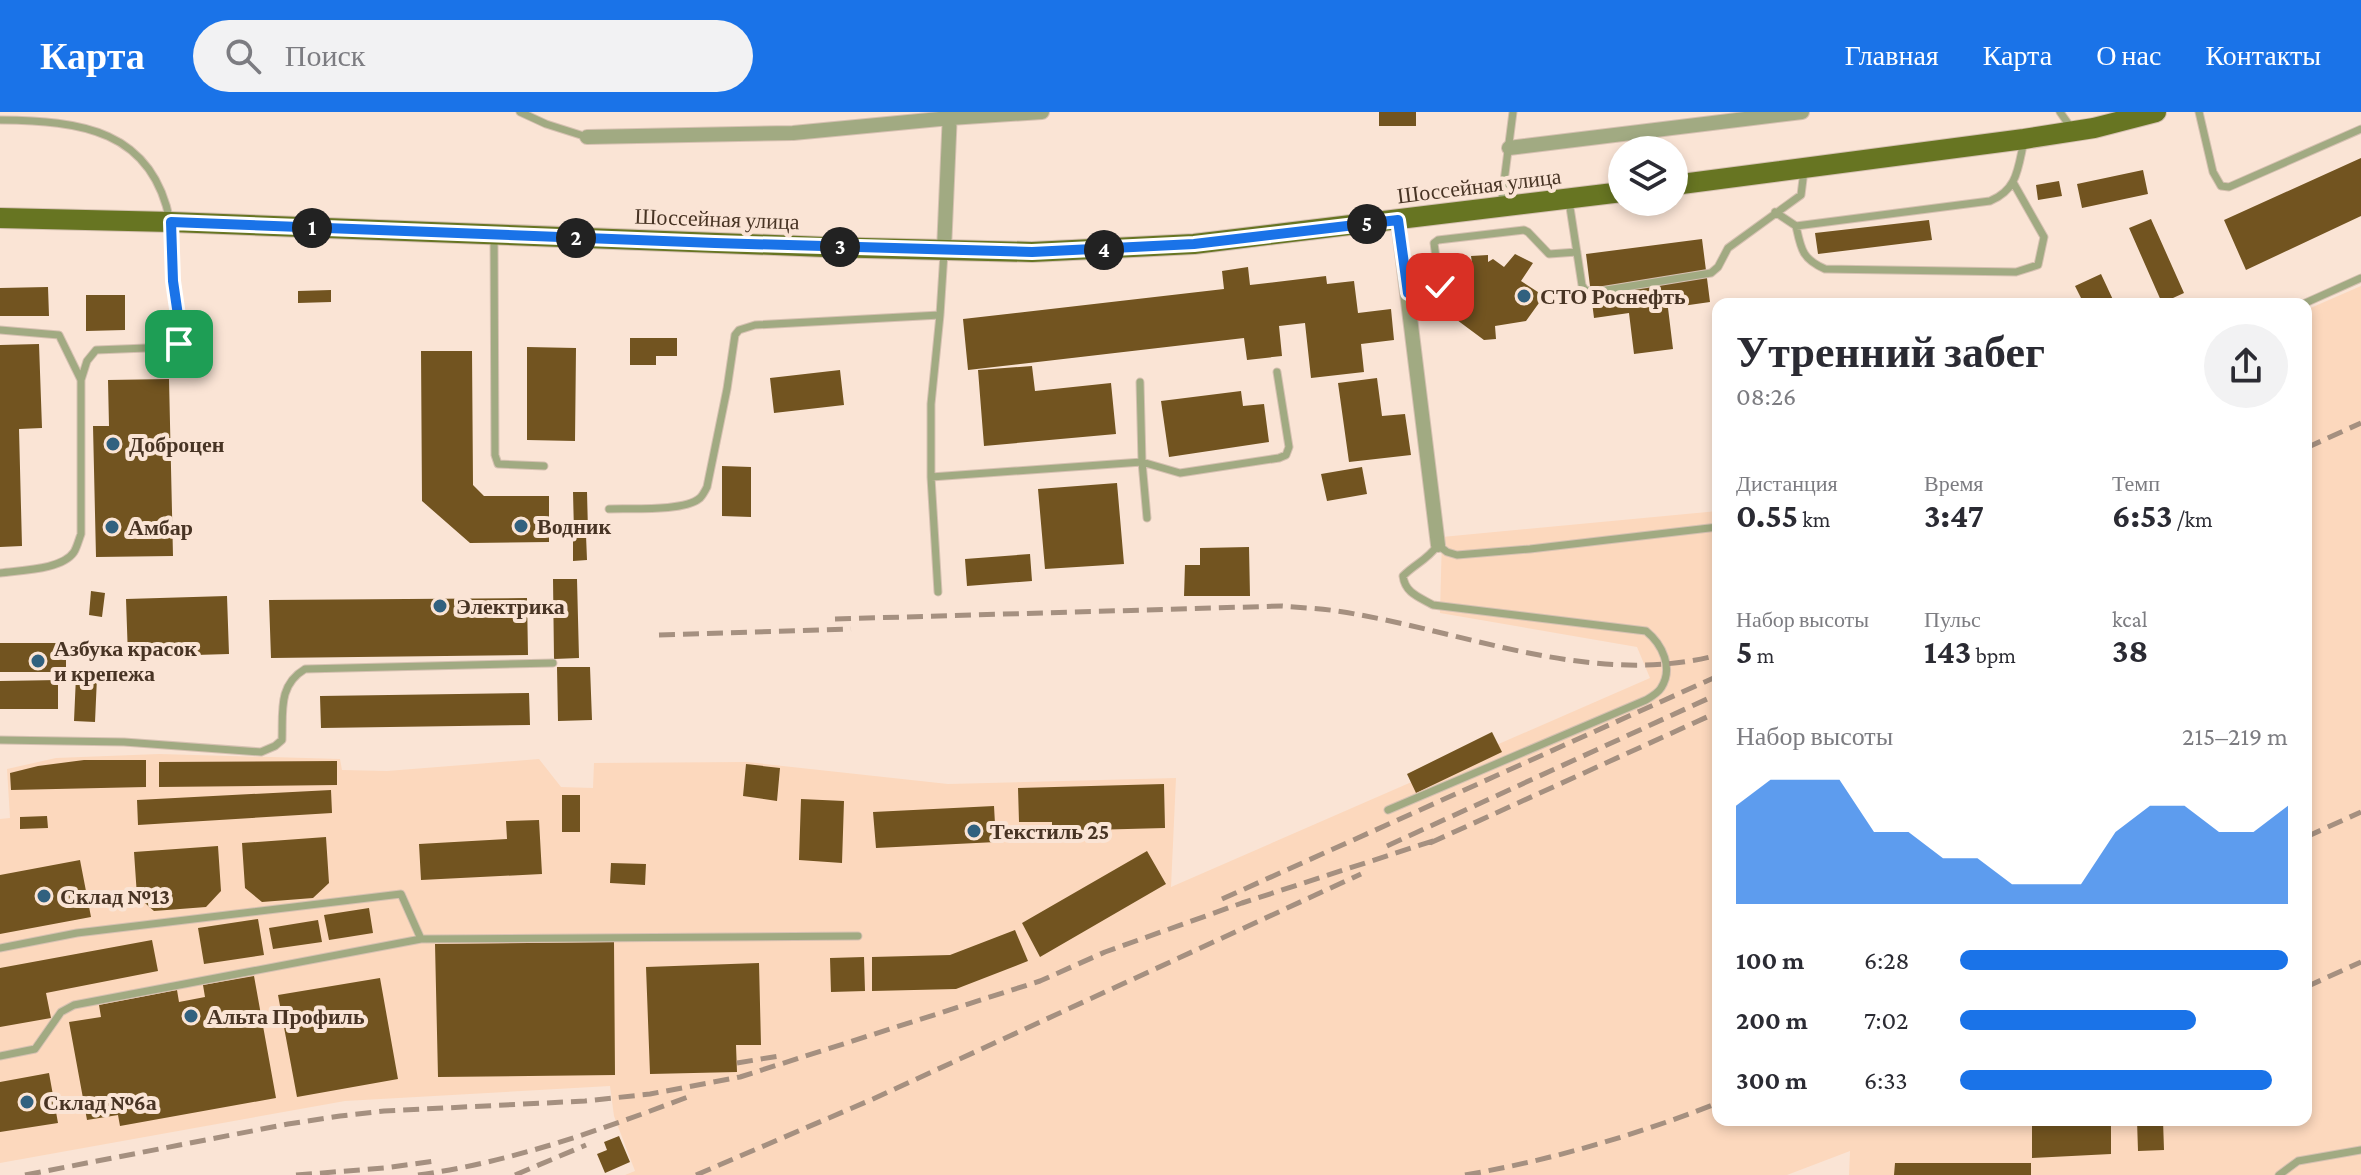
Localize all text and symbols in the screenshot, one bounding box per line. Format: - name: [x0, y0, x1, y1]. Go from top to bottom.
- search box: [193, 20, 753, 92]
- icon: search: [221, 34, 265, 78]
- text: Карта: [40, 35, 145, 77]
- text: Поиск: [285, 39, 365, 72]
- text: Главная: [1845, 40, 1939, 71]
- text: Карта: [1983, 40, 2052, 71]
- text: О нас: [2096, 40, 2161, 71]
- text: Контакты: [2205, 40, 2321, 71]
- map controls: [1608, 136, 1688, 216]
- button: layers: [1608, 136, 1688, 216]
- street label: Шоссейная улица: [1395, 163, 1563, 208]
- street label: Шоссейная улица: [634, 204, 800, 234]
- pin: 5: [1347, 204, 1387, 244]
- pin: 1: [292, 208, 332, 248]
- text: 5: [1362, 211, 1372, 236]
- text: 1: [308, 215, 316, 240]
- pin: 2: [556, 218, 596, 258]
- text: 2: [570, 225, 582, 250]
- pin: 3: [820, 227, 860, 267]
- pin: 4: [1084, 230, 1124, 270]
- text: 3: [835, 234, 845, 259]
- text: 4: [1098, 237, 1110, 262]
- pin: [1406, 253, 1474, 321]
- icon: check: [1418, 265, 1462, 309]
- place label: СТО Роснефть: [1540, 284, 1686, 309]
- marker: СТО Роснефть: [1515, 287, 1533, 305]
- pin: [145, 310, 213, 378]
- icon: arrive: [157, 322, 201, 366]
- button: share: [2204, 324, 2288, 408]
- text: Утренний забег: [1736, 328, 2045, 376]
- text: 08:26: [1736, 382, 1796, 411]
- place label: Доброцен: [129, 432, 225, 457]
- marker: Доброцен: [104, 435, 122, 453]
- text: Дистанция: [1736, 471, 1838, 496]
- text: Время: [1924, 471, 1983, 496]
- text: Темп: [2112, 471, 2160, 496]
- text: 0.55: [1736, 497, 1798, 534]
- text: 3:47: [1924, 497, 1984, 534]
- text: 6:53: [2112, 497, 2172, 534]
- text: km: [1798, 507, 1830, 532]
- text: /km: [2172, 507, 2213, 532]
- place label: Водник: [537, 514, 612, 539]
- place label: Амбар: [128, 515, 193, 540]
- marker: Водник: [512, 517, 530, 535]
- marker: Амбар: [103, 518, 121, 536]
- place label: Электрика: [456, 594, 565, 619]
- marker: Электрика: [431, 597, 449, 615]
- text: Набор высоты: [1736, 607, 1869, 632]
- text: Пульс: [1924, 607, 1981, 632]
- text: kcal: [2112, 607, 2147, 632]
- text: 38: [2112, 632, 2148, 669]
- text: 5: [1736, 633, 1753, 670]
- text: 143: [1924, 633, 1971, 670]
- place label: Азбука красок и крепежа: [54, 636, 197, 686]
- text: m: [1753, 643, 1774, 668]
- text: bpm: [1971, 643, 2016, 668]
- marker: Азбука красок и крепежа: [29, 652, 47, 670]
- text: Набор высоты: [1736, 722, 1893, 751]
- text: 215–219 m: [2182, 722, 2288, 751]
- place label: Текстиль 25: [990, 819, 1109, 844]
- marker: Текстиль 25: [965, 822, 983, 840]
- place label: Склад №13: [60, 884, 170, 909]
- marker: Склад №13: [35, 887, 53, 905]
- text: 100 m: [1736, 946, 1804, 975]
- text: 6:28: [1864, 946, 1910, 975]
- place label: Альта Профиль: [207, 1004, 365, 1029]
- text: 200 m: [1736, 1006, 1808, 1035]
- text: 7:02: [1864, 1006, 1908, 1035]
- marker: Альта Профиль: [182, 1007, 200, 1025]
- text: 300 m: [1736, 1066, 1807, 1095]
- text: 6:33: [1864, 1066, 1908, 1095]
- place label: Склад №6а: [43, 1090, 157, 1115]
- marker: Склад №6а: [18, 1093, 36, 1111]

